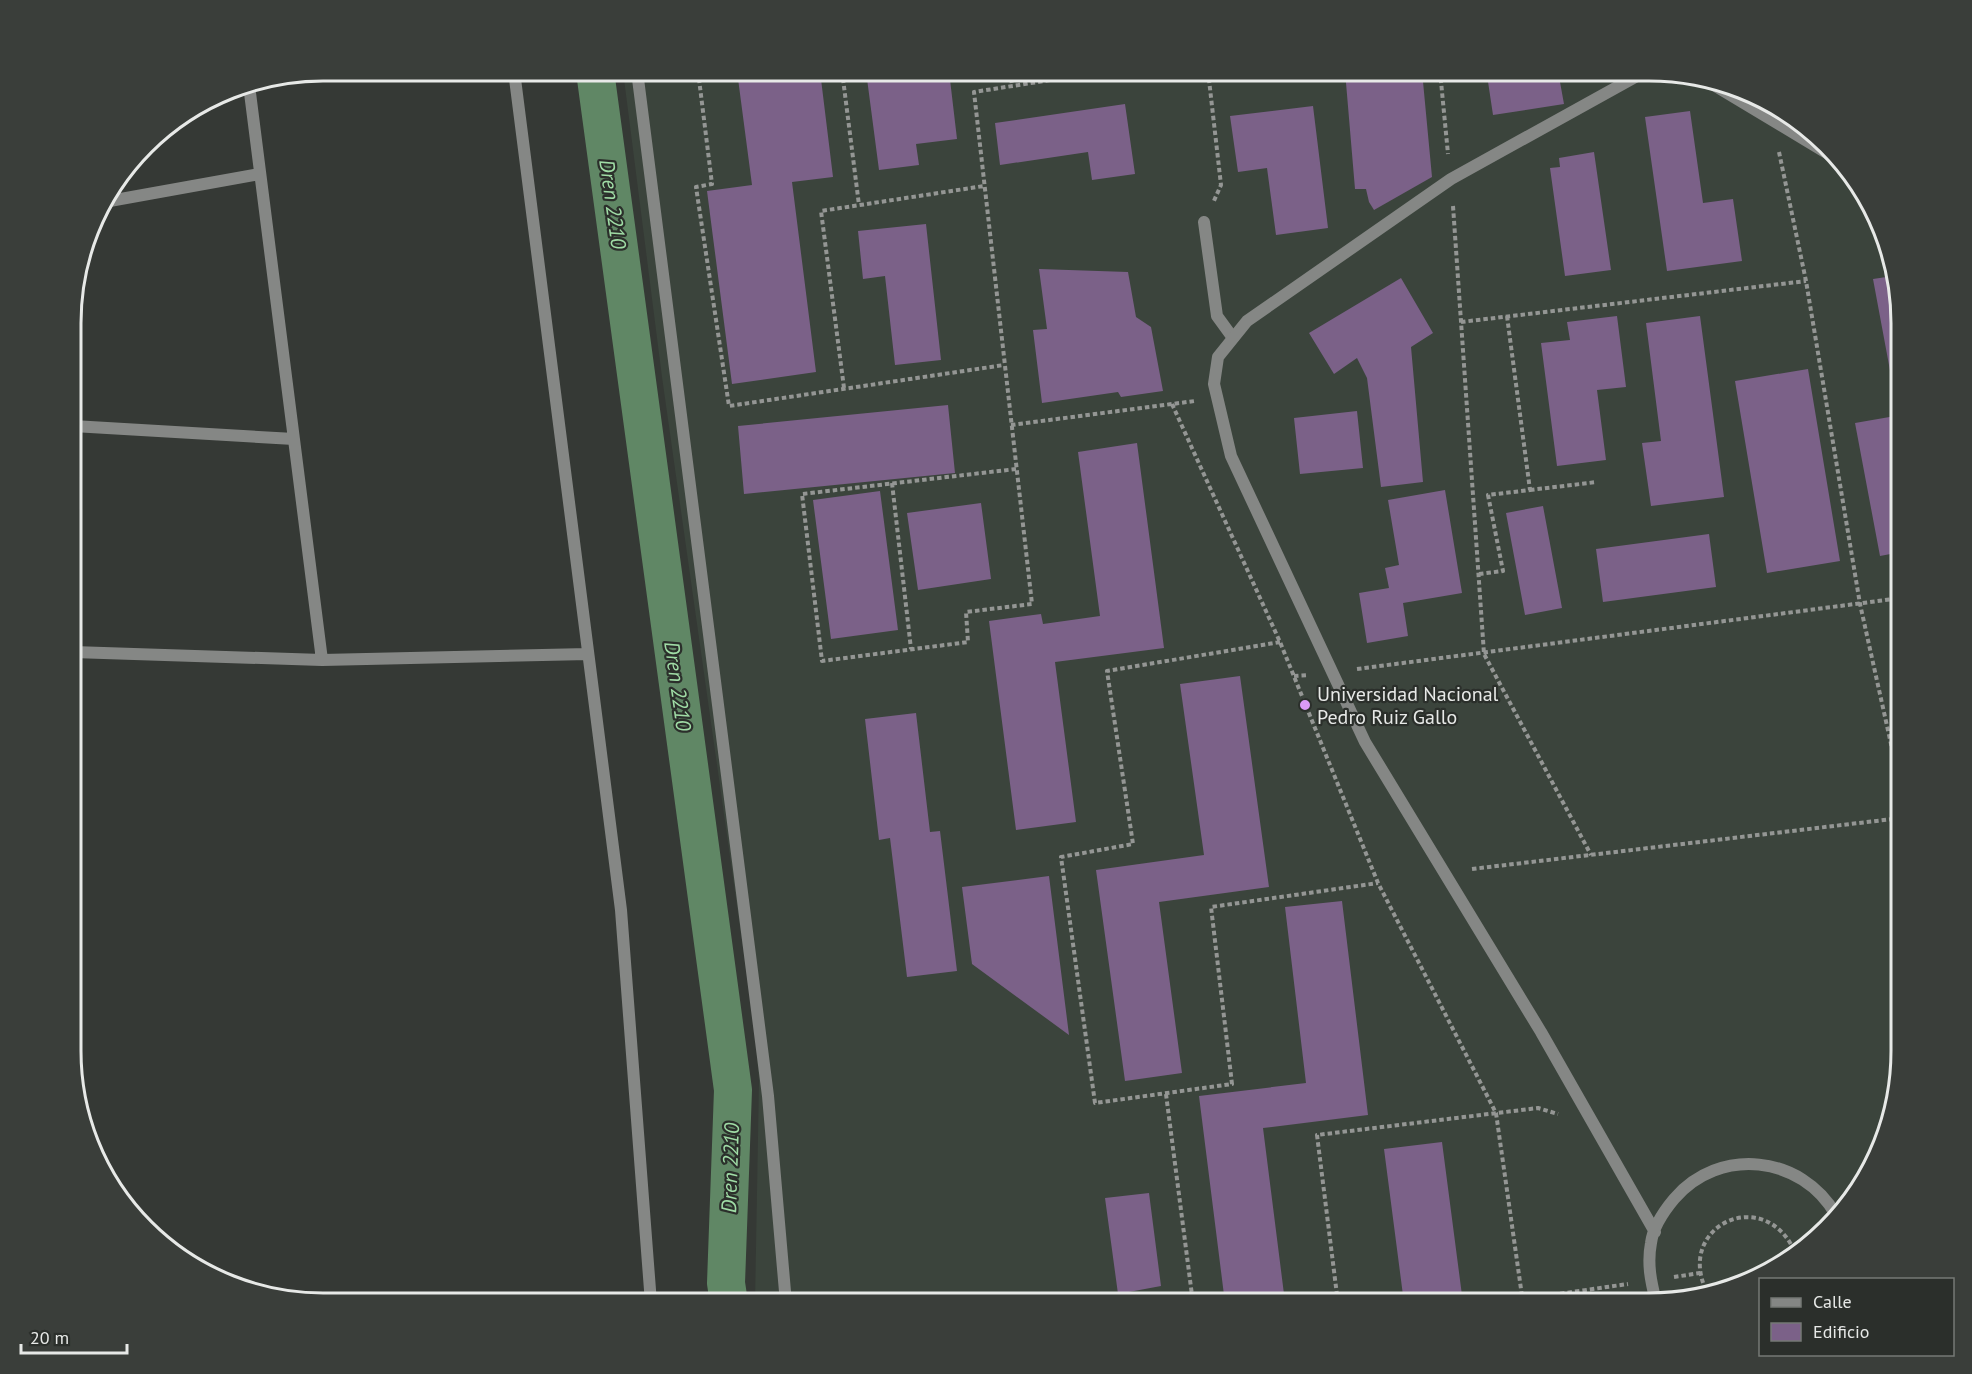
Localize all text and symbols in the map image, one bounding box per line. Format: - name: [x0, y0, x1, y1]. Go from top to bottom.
- water label: Dren 2210: [593, 158, 633, 251]
- water label: Dren 2210: [658, 640, 698, 733]
- place label: Universidad Nacional Pedro Ruiz Gallo: [1317, 681, 1499, 730]
- marker: Universidad Nacional Pedro Ruiz Gallo: [1298, 698, 1312, 712]
- water label: Dren 2210: [715, 1122, 745, 1213]
- legend: [1759, 1278, 1954, 1356]
- text: Calle: [1813, 1290, 1852, 1313]
- scale bar: [21, 1317, 128, 1355]
- text: Edificio: [1813, 1320, 1869, 1343]
- text: 20 m: [30, 1326, 69, 1349]

